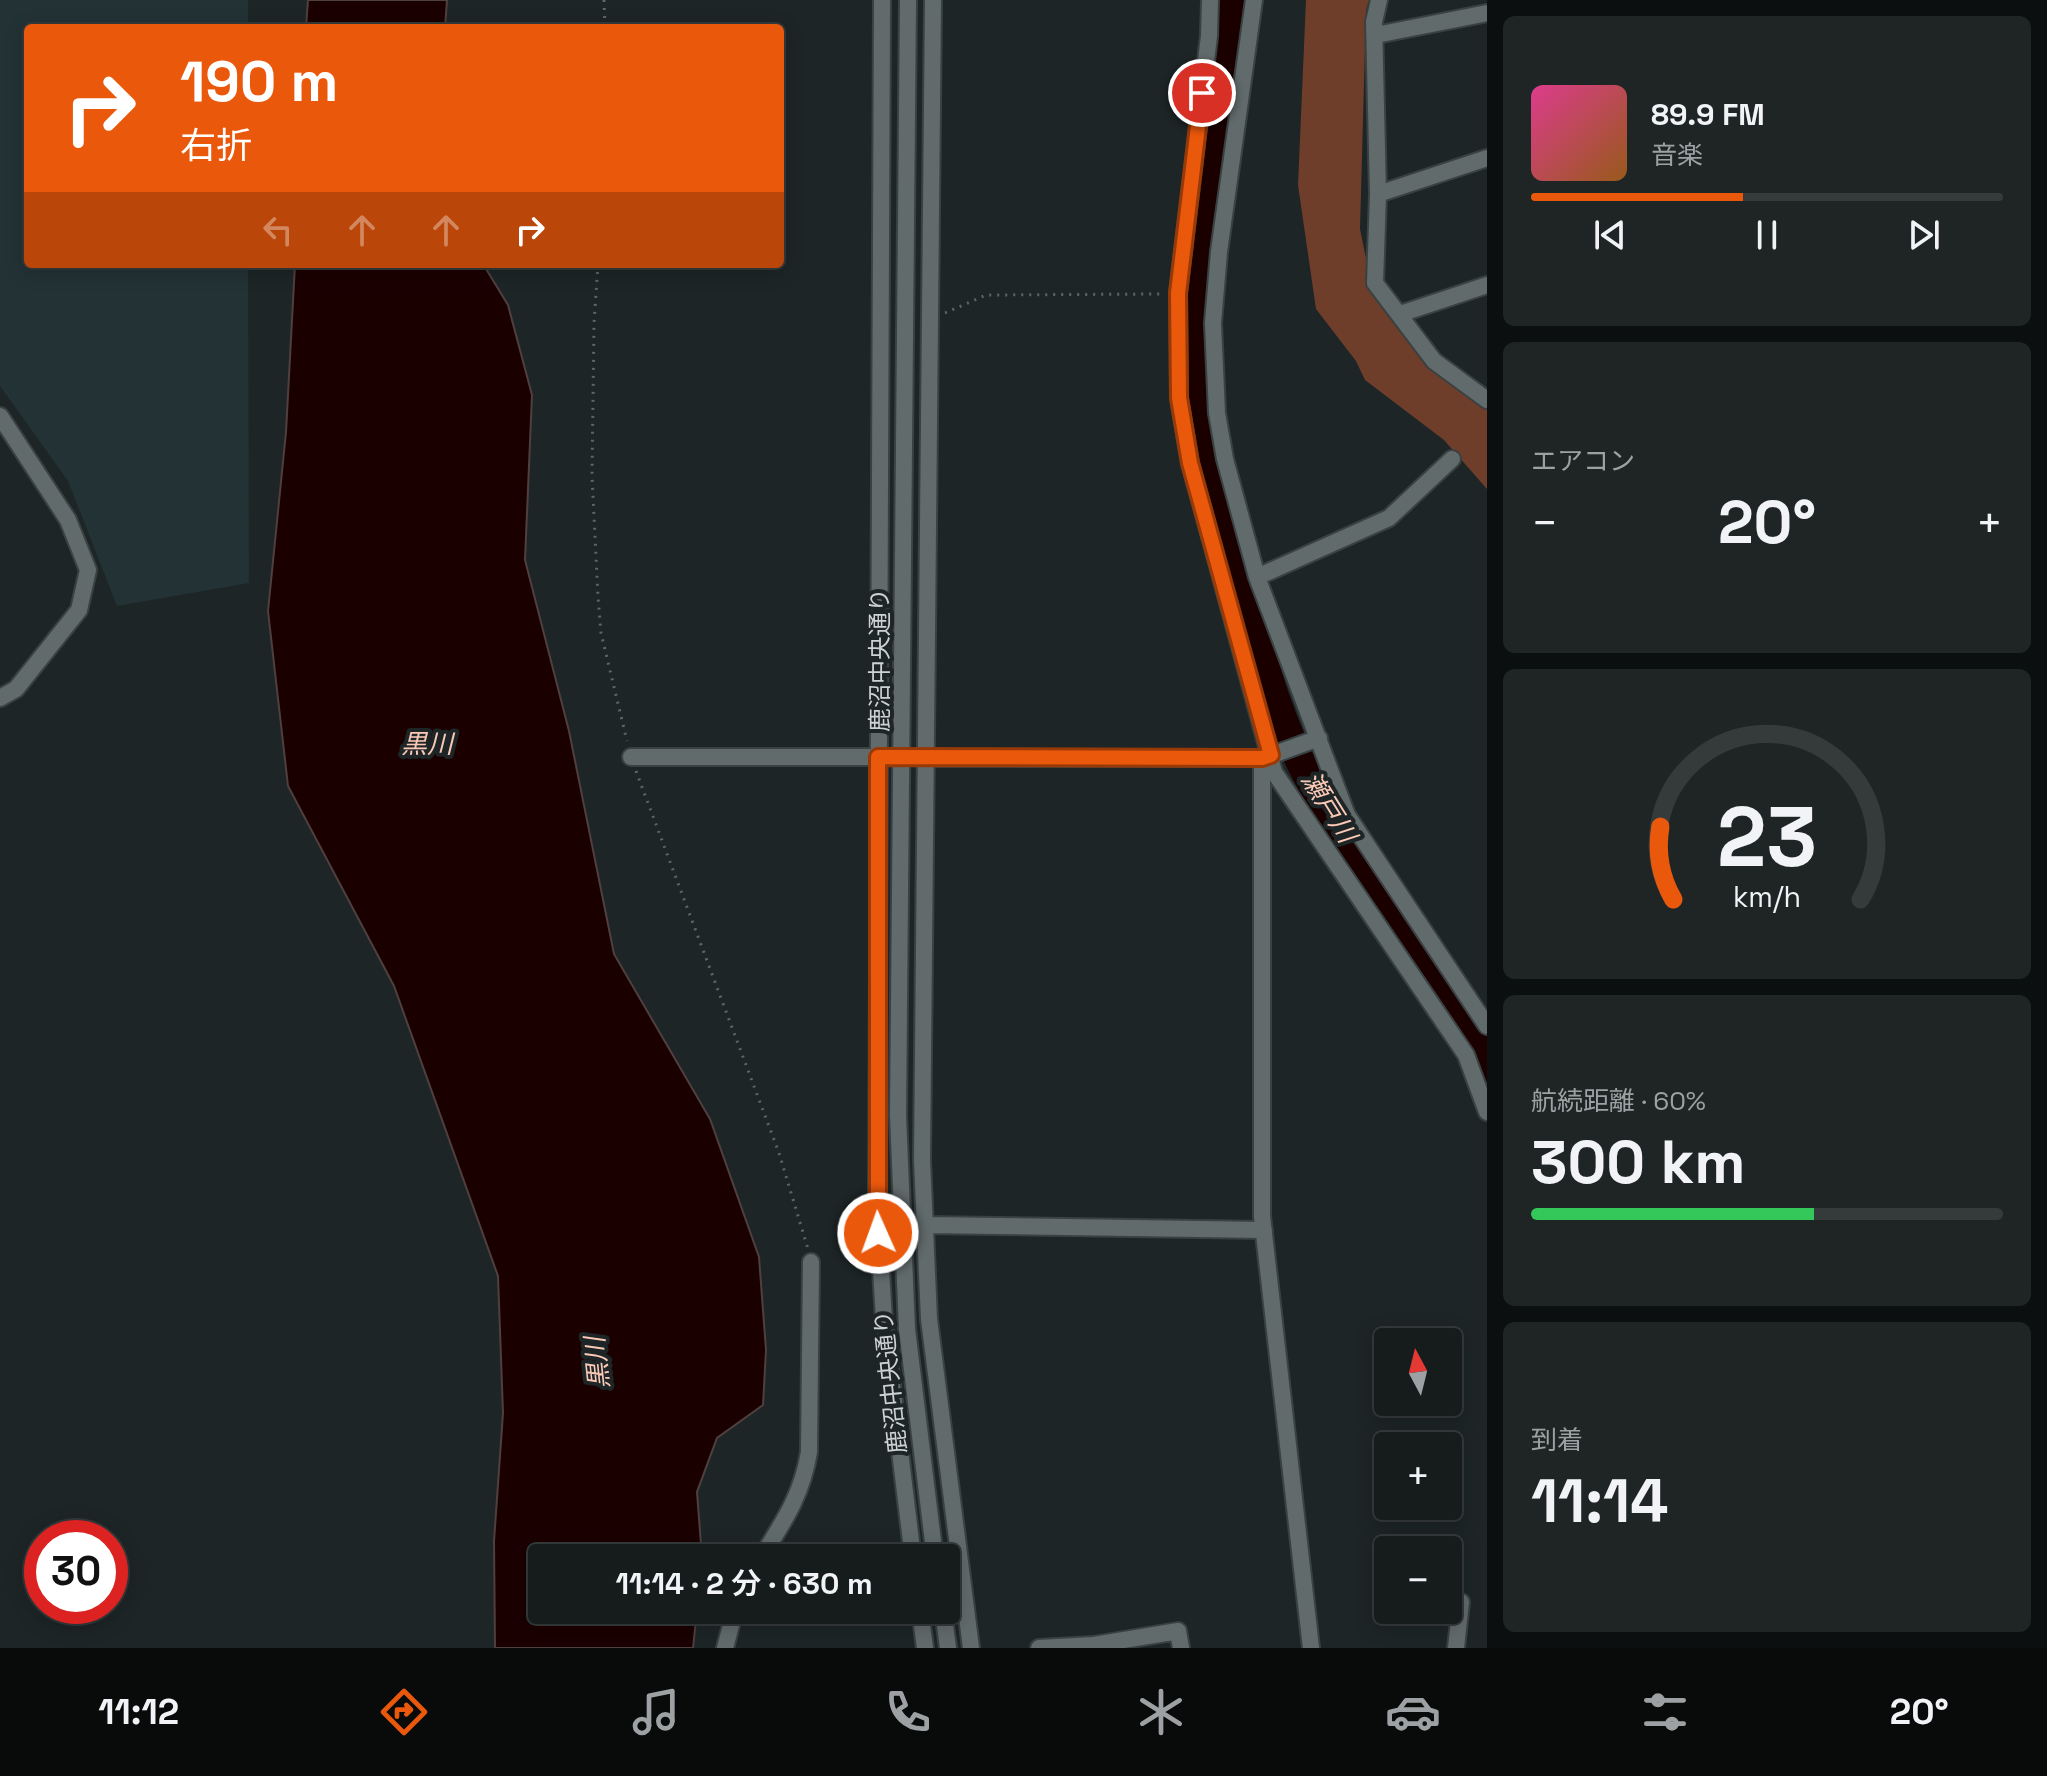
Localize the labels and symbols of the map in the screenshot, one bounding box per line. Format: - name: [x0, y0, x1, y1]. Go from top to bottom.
- pin: [1168, 59, 1236, 127]
- street label: 鹿沼中央通り: [864, 588, 895, 732]
- water label: 黒川: [401, 727, 456, 761]
- water label: 瀬戸川: [1294, 765, 1366, 852]
- position arrow: [836, 1191, 920, 1275]
- street label: 鹿沼中央通り: [867, 1309, 913, 1455]
- north arrow: [1374, 1328, 1462, 1416]
- water label: 黒川: [577, 1332, 617, 1391]
- speed limit sign: 30: [24, 1520, 128, 1624]

